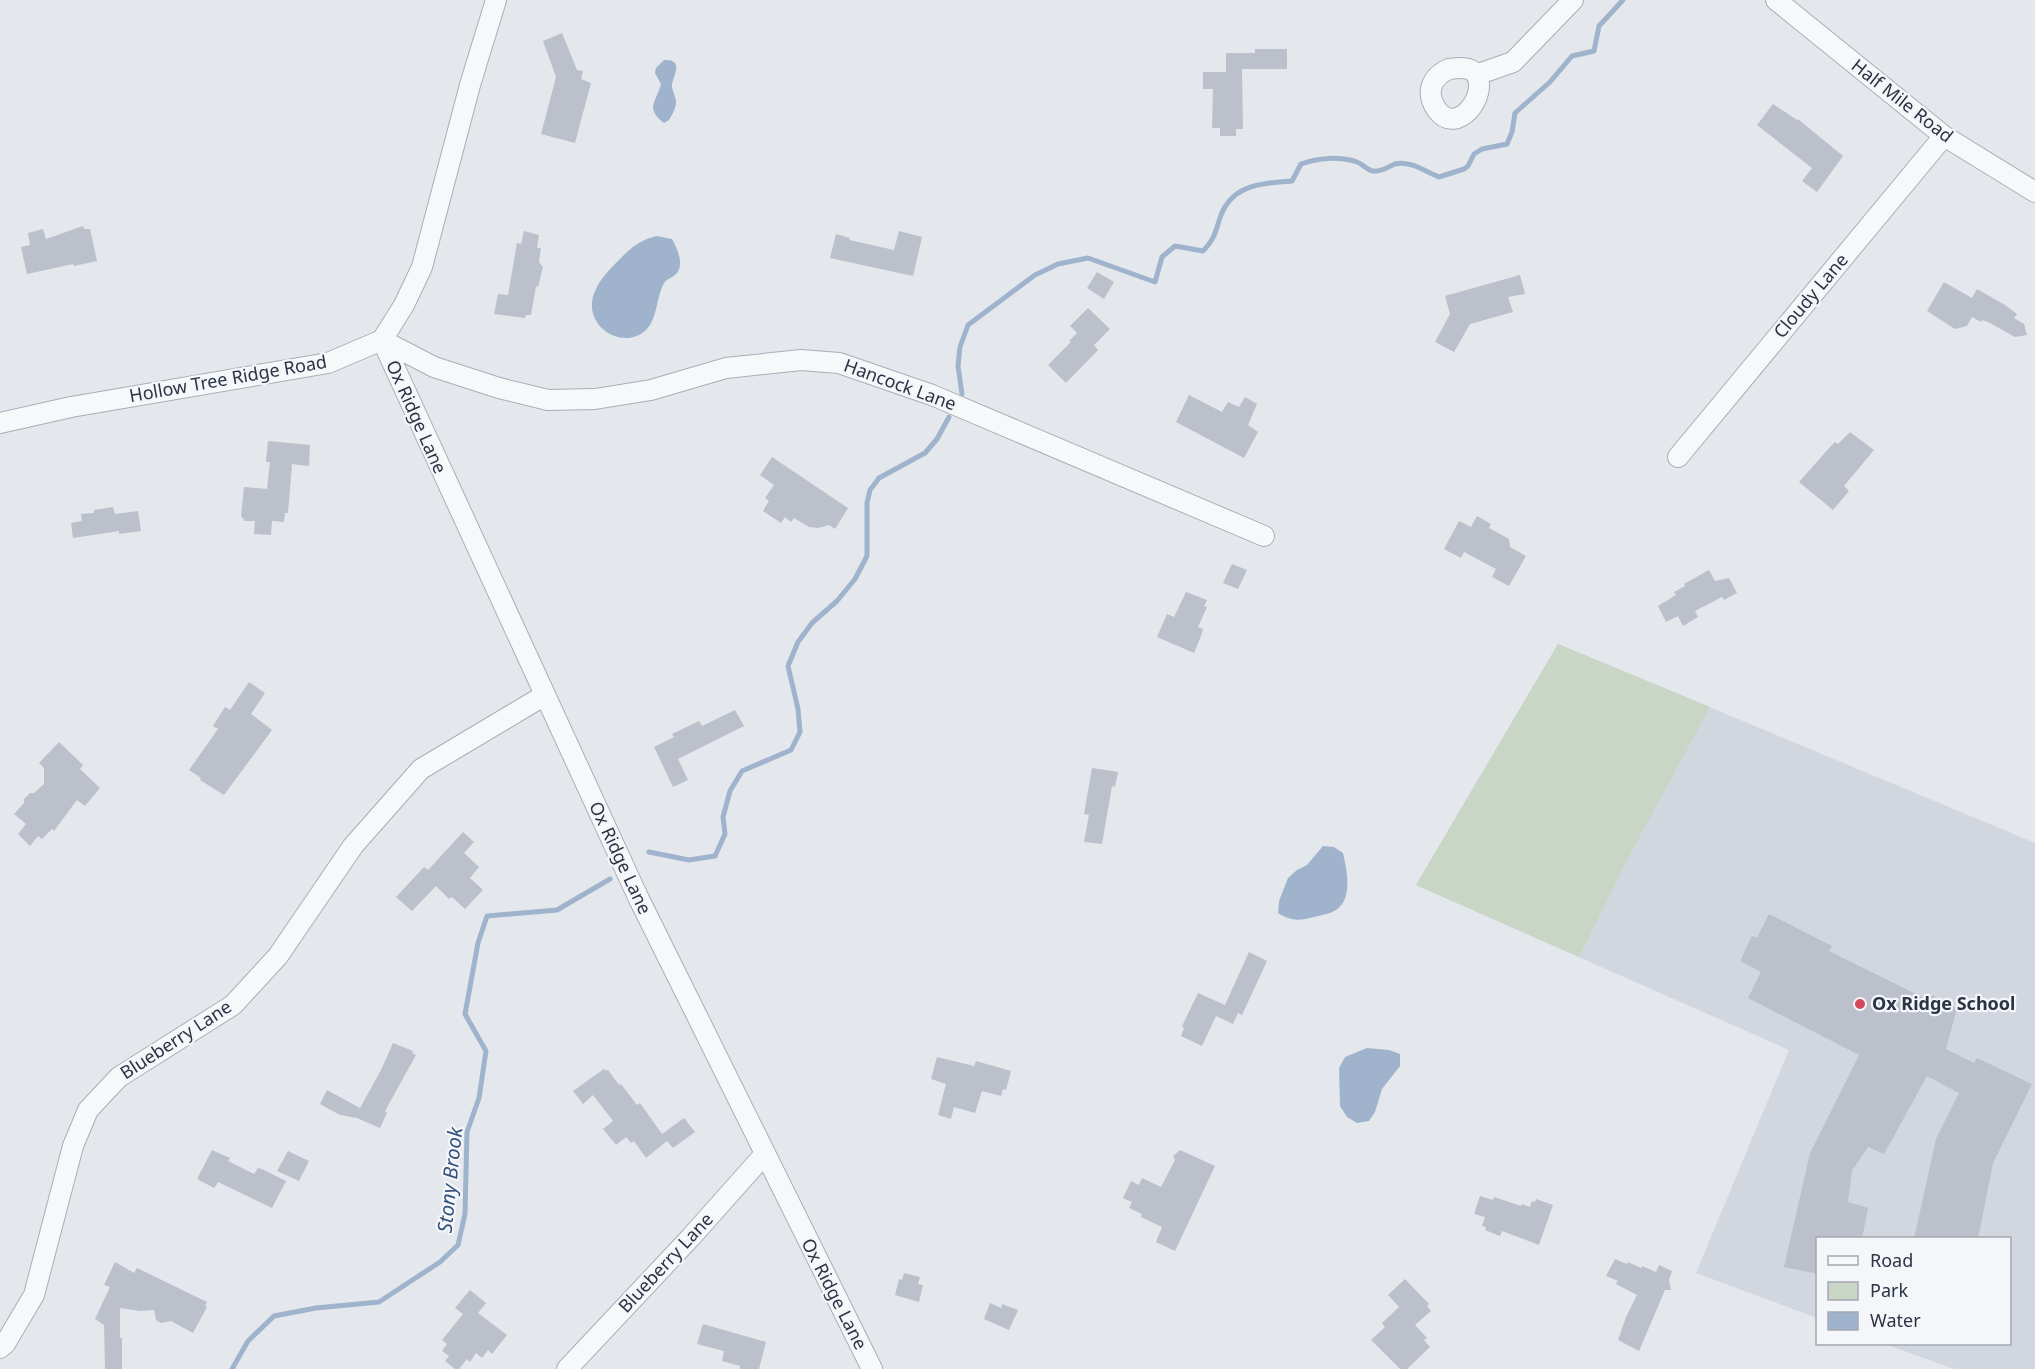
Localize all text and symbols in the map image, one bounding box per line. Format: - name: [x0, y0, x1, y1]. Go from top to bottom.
- street label: Half Mile Road: [1847, 53, 1958, 147]
- street label: Cloudy Lane: [1768, 248, 1853, 343]
- street label: Hollow Tree Ridge Road: [127, 349, 328, 407]
- street label: Hancock Lane: [841, 353, 960, 415]
- street label: Ox Ridge Lane: [381, 356, 453, 477]
- street label: Ox Ridge Lane: [584, 797, 658, 918]
- place label: Ox Ridge School: [1872, 991, 2015, 1015]
- street label: Blueberry Lane: [115, 994, 236, 1084]
- marker: Ox Ridge School: [1853, 997, 1867, 1011]
- water label: Stony Brook: [431, 1125, 469, 1234]
- street label: Blueberry Lane: [613, 1207, 718, 1317]
- street label: Ox Ridge Lane: [797, 1234, 873, 1353]
- legend: [1816, 1237, 2011, 1345]
- text: Road: [1870, 1248, 1913, 1272]
- text: Park: [1870, 1278, 1908, 1302]
- text: Water: [1870, 1308, 1921, 1332]

